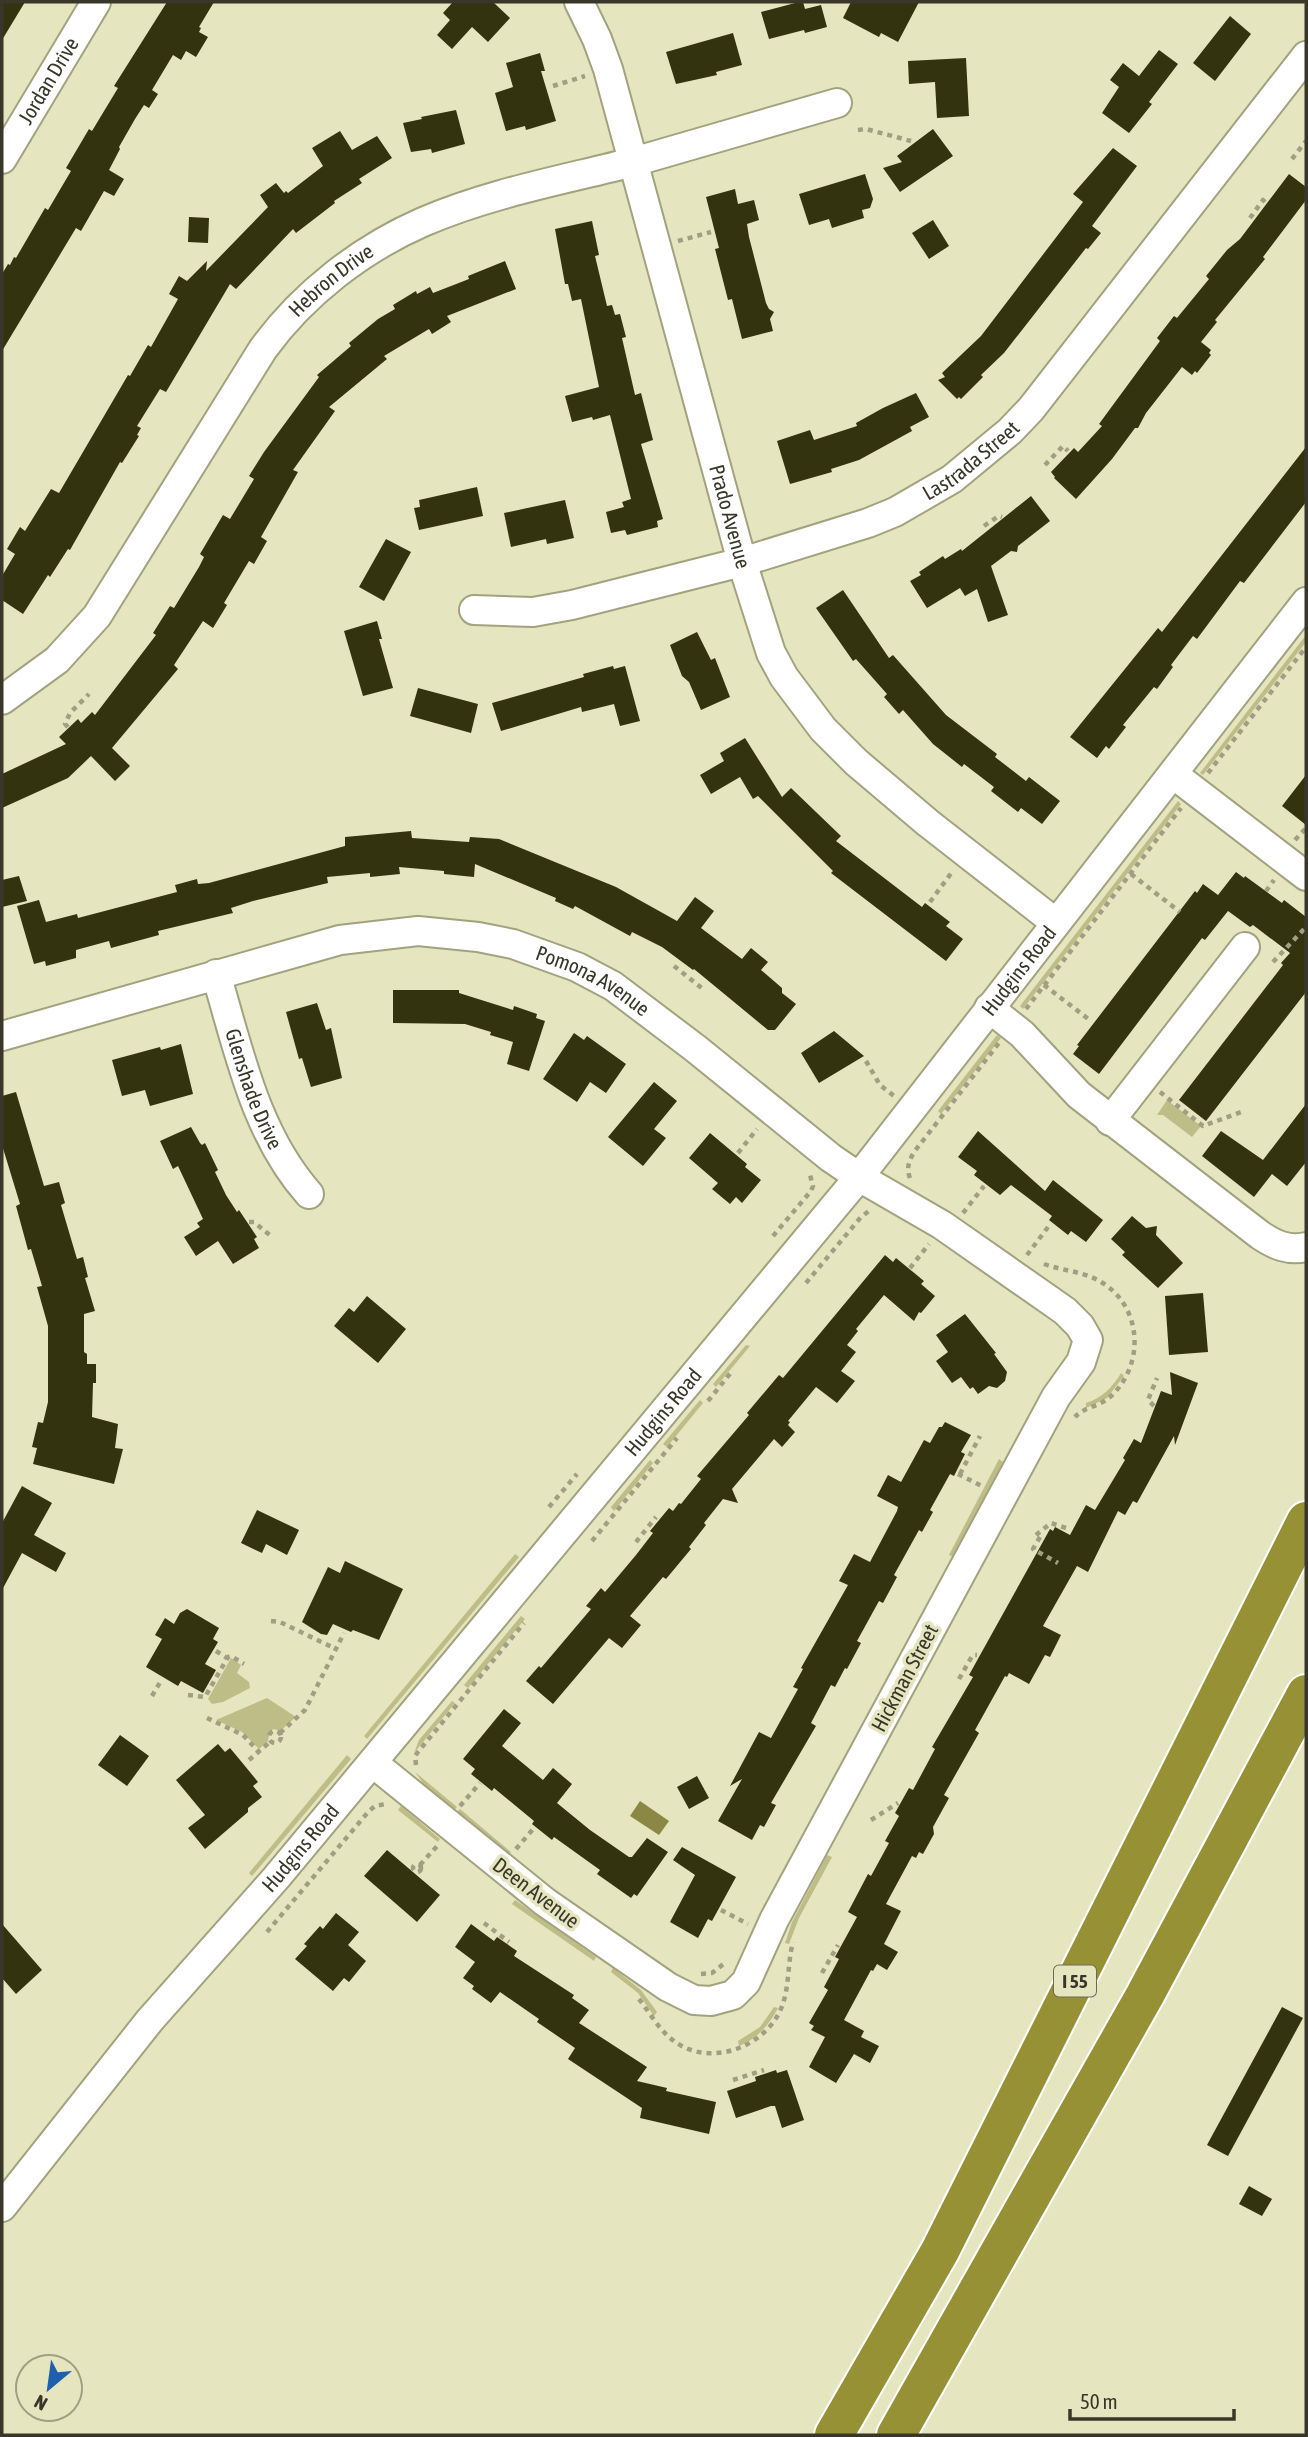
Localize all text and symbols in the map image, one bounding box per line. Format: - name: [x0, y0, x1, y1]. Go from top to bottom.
- street label: Jordan Drive: [13, 33, 83, 128]
- street label: Hebron Drive: [283, 238, 377, 321]
- street label: Lastrada Street: [918, 416, 1024, 504]
- street label: Prado Avenue: [705, 462, 756, 571]
- street label: Hudgins Road: [976, 921, 1061, 1020]
- street label: Pomona Avenue: [533, 940, 655, 1020]
- street label: Glenshade Drive: [221, 1026, 288, 1153]
- street label: Hudgins Road: [619, 1363, 706, 1460]
- street label: Hickman Street: [866, 1620, 942, 1735]
- street label: Hudgins Road: [257, 1799, 343, 1896]
- street label: Deen Avenue: [489, 1852, 585, 1932]
- road number: I 55: [1054, 1966, 1096, 1996]
- north arrow: [14, 2353, 84, 2423]
- scale bar: [1070, 2378, 1234, 2422]
- text: 50 m: [1080, 2389, 1118, 2413]
- text: N: [31, 2391, 51, 2415]

